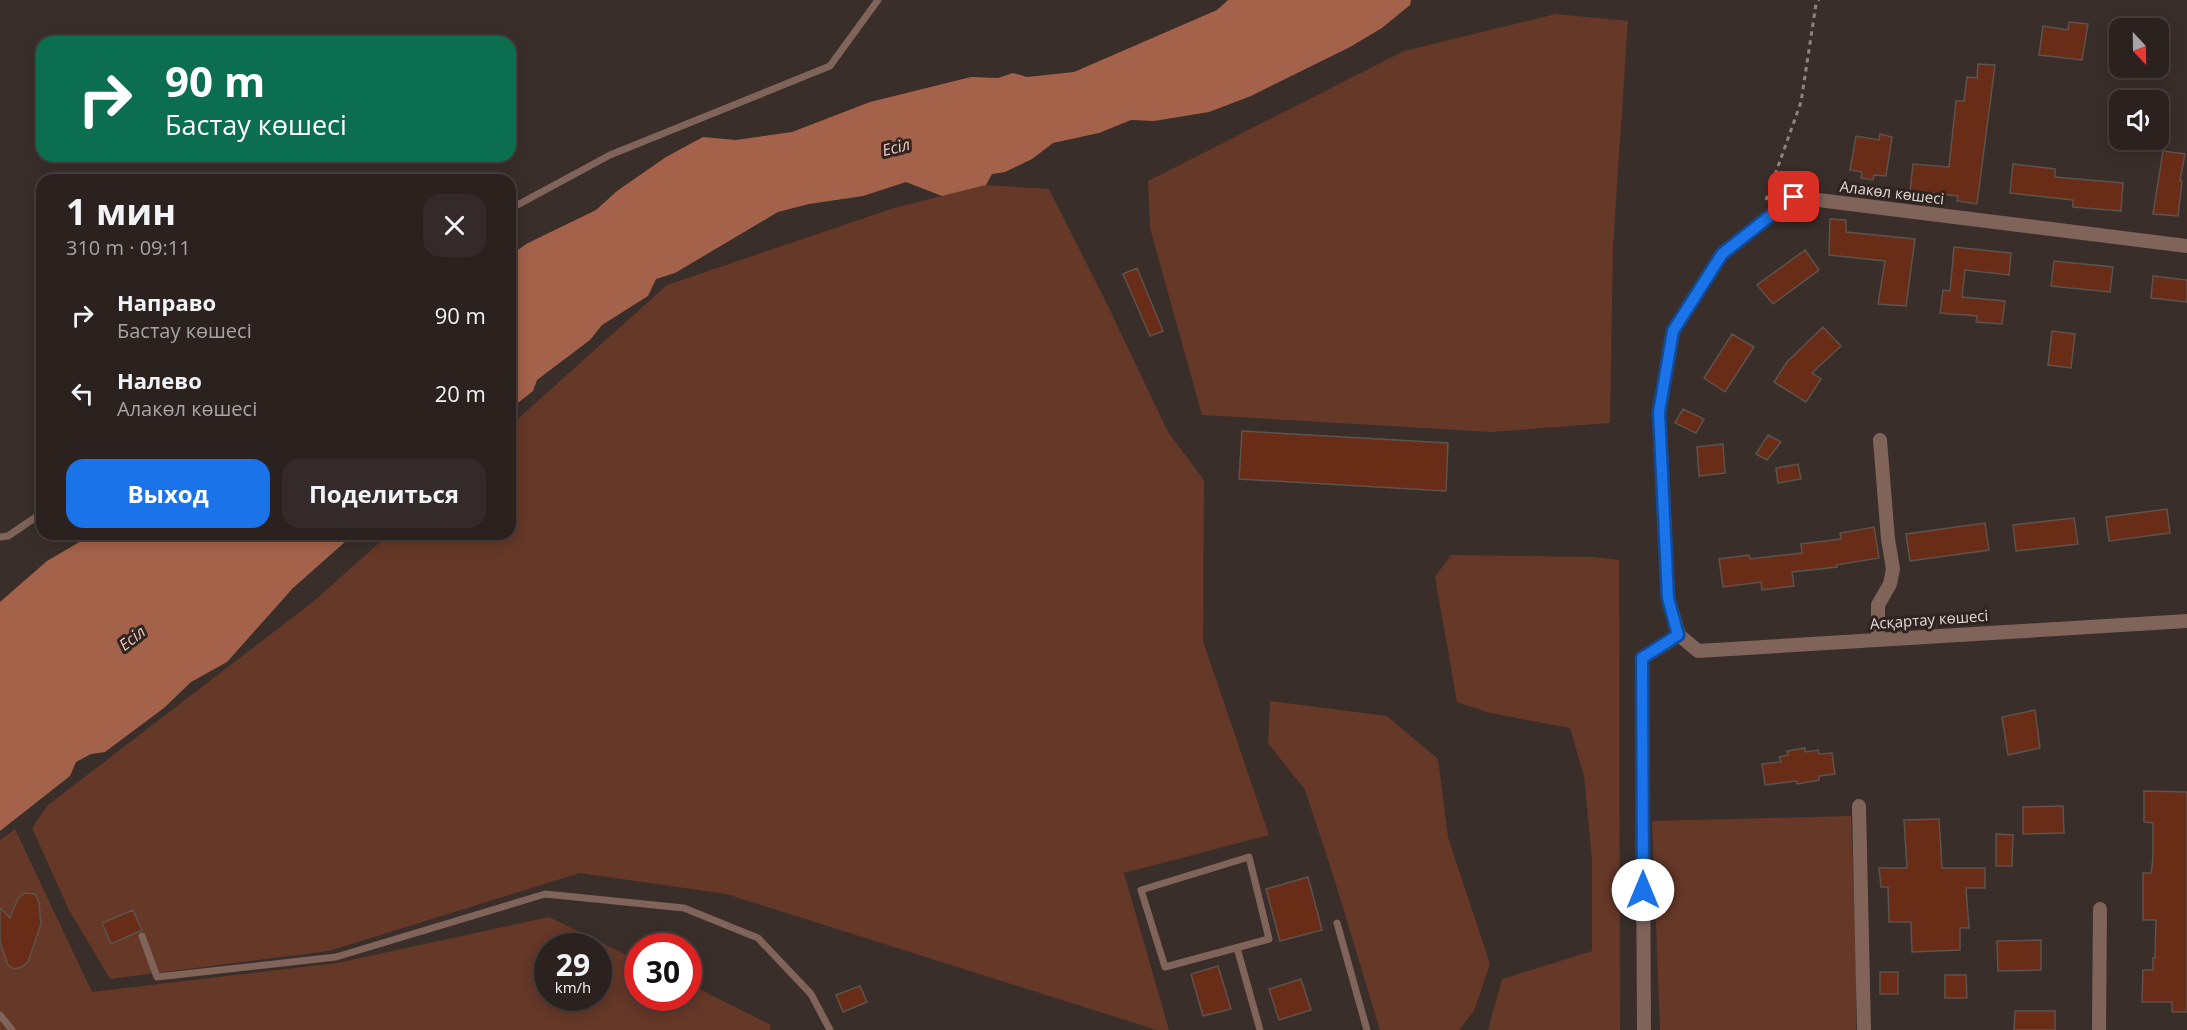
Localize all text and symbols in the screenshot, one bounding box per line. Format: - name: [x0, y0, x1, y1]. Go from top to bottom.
- north arrow: [2109, 18, 2169, 78]
- map controls: [2109, 18, 2169, 150]
- text: 90 m: [165, 52, 265, 109]
- icon: right: [66, 60, 144, 138]
- button: sound: [2109, 90, 2169, 150]
- text: Бастау көшесі: [165, 106, 347, 143]
- water label: Есіл: [880, 133, 913, 161]
- pin: [1768, 171, 1819, 222]
- street label: Алакөл көшесі: [1839, 176, 1946, 208]
- icon: arrive: [1777, 180, 1810, 213]
- text: 1 мин: [66, 187, 176, 236]
- button: close: [423, 194, 486, 257]
- text: 310 m · 09:11: [66, 234, 191, 261]
- text: Направо: [117, 287, 216, 317]
- icon: right: [66, 299, 99, 332]
- text: 90 m: [435, 300, 486, 330]
- text: Бастау көшесі: [117, 317, 252, 344]
- text: Налево: [117, 365, 202, 395]
- icon: left: [66, 377, 99, 410]
- text: 20 m: [435, 378, 486, 408]
- text: Алакөл көшесі: [117, 395, 257, 422]
- button: Выход: [66, 459, 270, 528]
- button: Поделиться: [282, 459, 486, 528]
- street label: Асқартау көшесі: [1869, 605, 1989, 633]
- water label: Есіл: [114, 620, 150, 655]
- position arrow: [1611, 858, 1675, 922]
- speed limit sign: 30: [624, 933, 702, 1011]
- text: 29: [556, 944, 590, 985]
- text: km/h: [555, 977, 591, 997]

